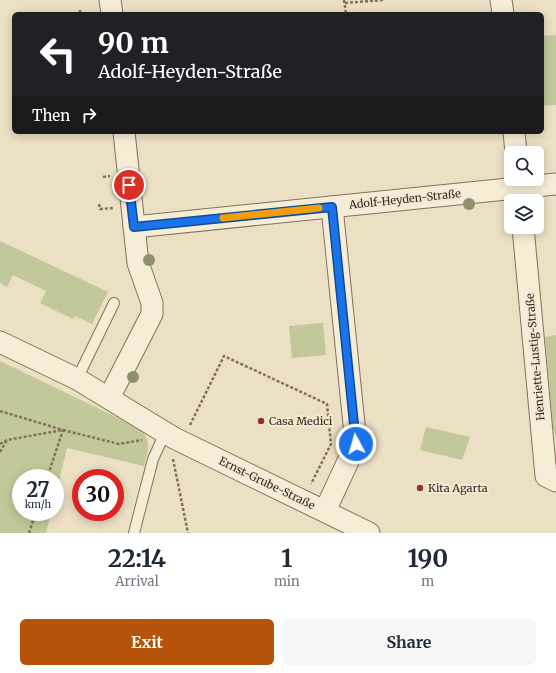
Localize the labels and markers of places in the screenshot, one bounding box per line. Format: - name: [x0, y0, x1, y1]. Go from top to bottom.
- pin: [112, 168, 146, 202]
- place label: Casa Medici: [269, 414, 333, 428]
- marker: Casa Medici: [256, 416, 266, 426]
- place label: Kita Agarta: [428, 481, 488, 495]
- marker: Kita Agarta: [415, 483, 425, 493]

